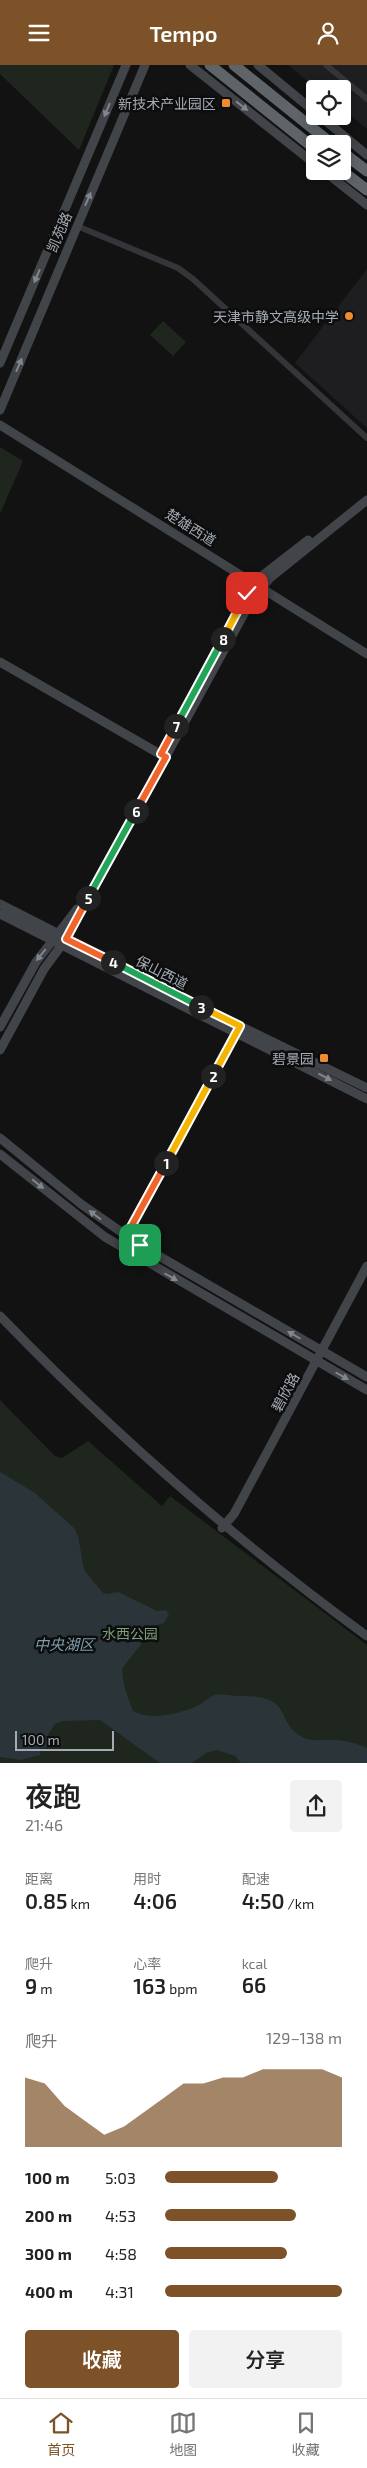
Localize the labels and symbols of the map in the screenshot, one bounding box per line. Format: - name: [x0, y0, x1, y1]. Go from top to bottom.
- place label: 新技术产业园区: [118, 95, 216, 112]
- marker: 新技术产业园区: [220, 97, 232, 109]
- one-way arrow: [235, 101, 248, 112]
- one-way arrow: [102, 103, 110, 117]
- one-way arrow: [85, 192, 93, 206]
- street label: 凯苑路: [43, 209, 75, 255]
- one-way arrow: [32, 269, 40, 283]
- place label: 天津市静文高级中学: [213, 308, 339, 325]
- marker: 天津市静文高级中学: [343, 310, 355, 322]
- one-way arrow: [15, 358, 23, 372]
- street label: 楚雄西道: [163, 505, 219, 549]
- pin: [226, 572, 268, 614]
- pin: 8: [210, 627, 236, 651]
- pin: 7: [164, 713, 188, 739]
- pin: 6: [124, 799, 148, 823]
- pin: 5: [76, 885, 100, 911]
- one-way arrow: [36, 948, 47, 961]
- pin: 4: [100, 949, 126, 975]
- street label: 保山西道: [133, 952, 191, 992]
- pin: 3: [188, 995, 214, 1019]
- place label: 碧景园: [272, 1050, 314, 1067]
- marker: 碧景园: [318, 1052, 330, 1064]
- pin: 2: [200, 1063, 226, 1089]
- one-way arrow: [318, 1073, 332, 1081]
- pin: 1: [154, 1151, 178, 1175]
- one-way arrow: [31, 1179, 44, 1190]
- one-way arrow: [88, 1210, 102, 1220]
- pin: [119, 1224, 161, 1266]
- one-way arrow: [165, 1272, 178, 1281]
- one-way arrow: [288, 1331, 301, 1340]
- street label: 碧欣路: [268, 1369, 302, 1415]
- one-way arrow: [335, 1372, 349, 1380]
- park label: 水西公园: [102, 1625, 158, 1642]
- water label: 中央湖区: [34, 1635, 96, 1653]
- scale bar: [15, 1728, 114, 1751]

